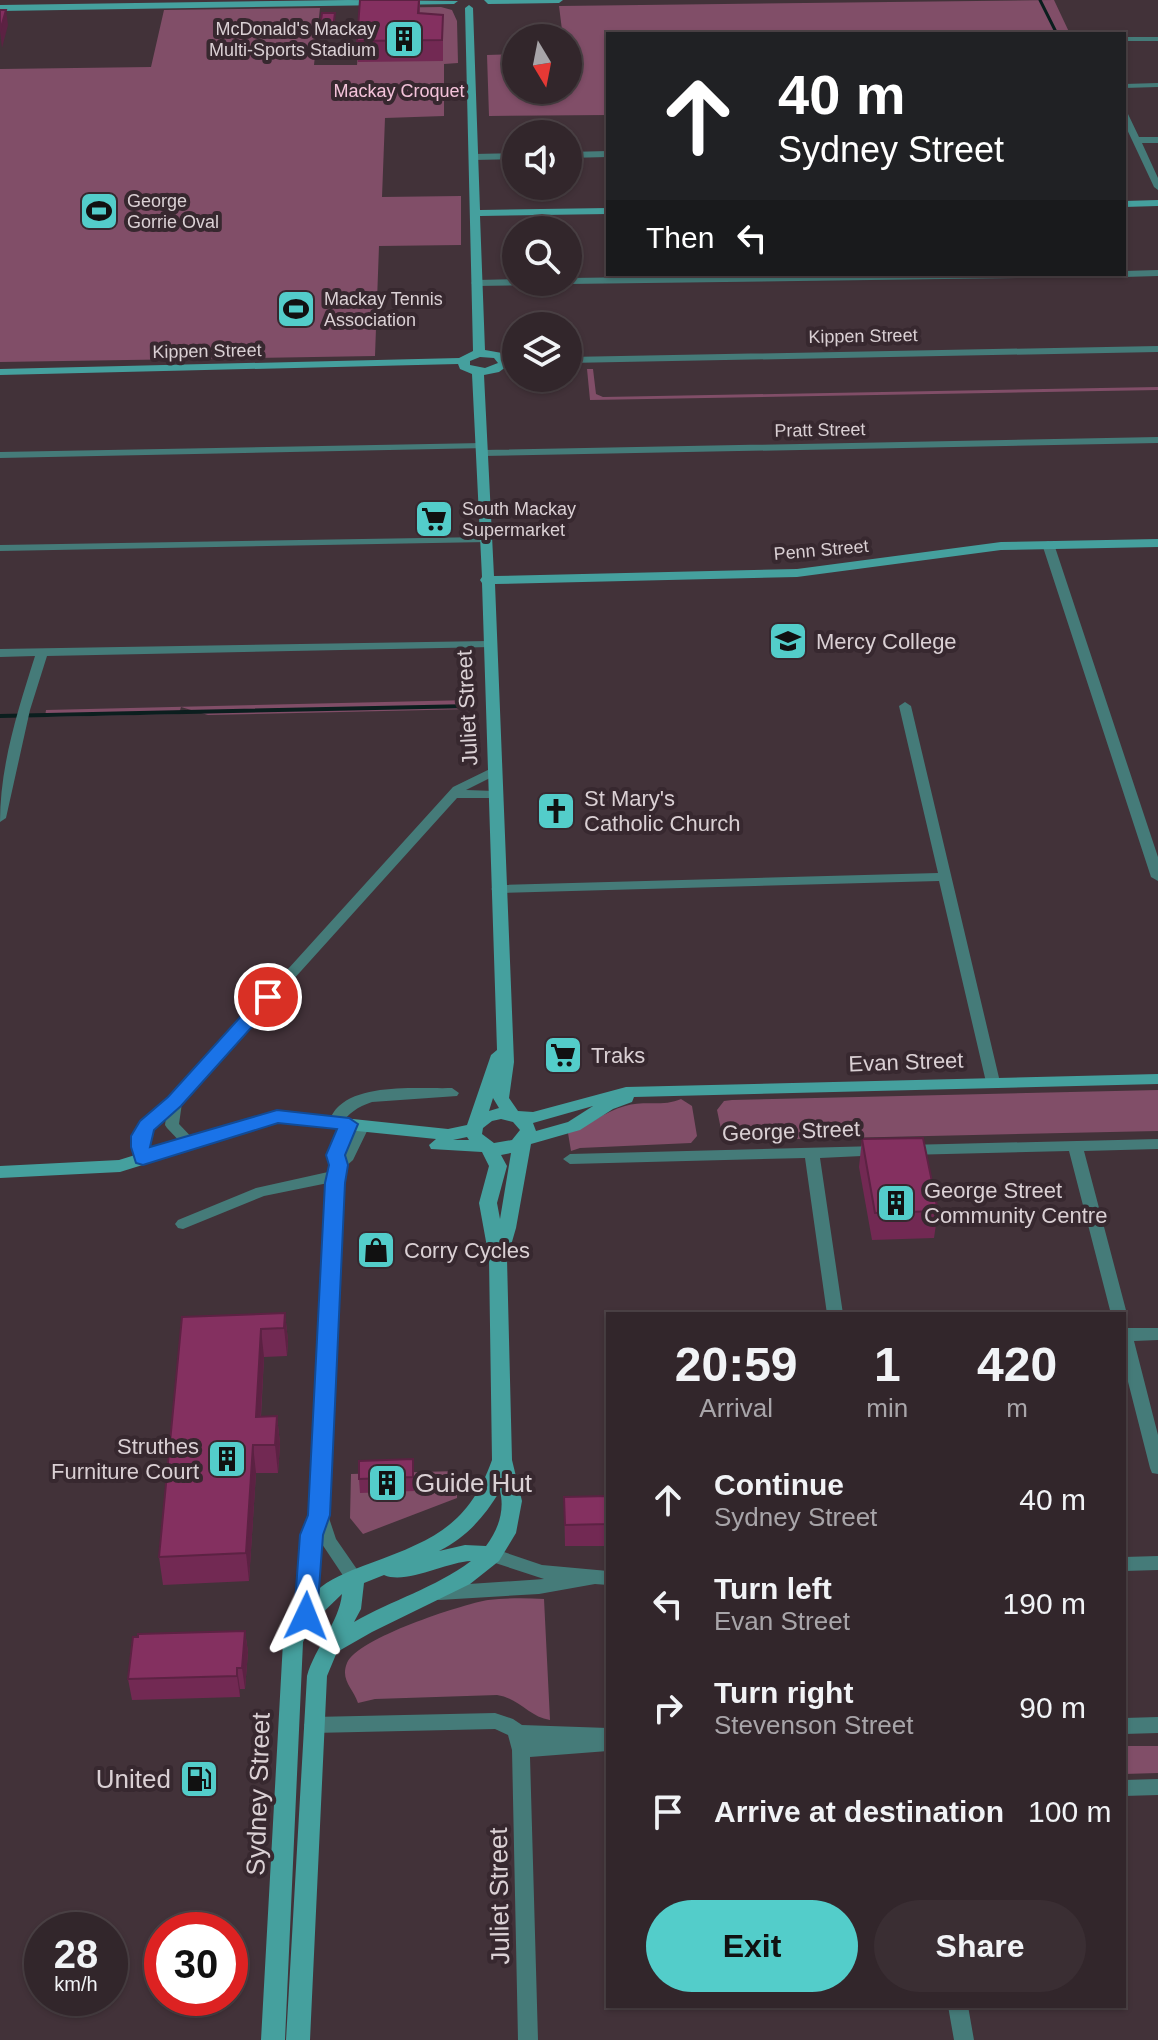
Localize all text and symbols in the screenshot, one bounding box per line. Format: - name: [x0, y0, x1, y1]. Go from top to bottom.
- building icon: McDonald's Mackay Multi-Sports Stadium: [383, 18, 425, 60]
- place label: McDonald's Mackay Multi-Sports Stadium: [209, 19, 376, 60]
- north arrow: [502, 24, 582, 104]
- map controls: [502, 24, 582, 392]
- text: 40 m: [778, 63, 906, 126]
- icon: ahead: [646, 64, 750, 168]
- park label: Mackay Croquet: [333, 81, 465, 101]
- button: sound: [502, 120, 582, 200]
- text: Sydney Street: [778, 129, 1004, 170]
- sports icon: George Gorrie Oval: [78, 190, 120, 232]
- place label: George Gorrie Oval: [127, 191, 219, 232]
- button: search: [502, 216, 582, 296]
- icon: left: [730, 216, 774, 260]
- text: Then: [646, 221, 714, 254]
- sports icon: Mackay Tennis Association: [275, 288, 317, 330]
- place label: Mackay Tennis Association: [324, 289, 443, 330]
- button: layers: [502, 312, 582, 392]
- street label: Kippen Street: [808, 325, 918, 347]
- street label: Kippen Street: [152, 340, 262, 362]
- street label: Pratt Street: [774, 419, 866, 441]
- supermarket icon: South Mackay Supermarket: [413, 498, 455, 540]
- place label: South Mackay Supermarket: [462, 499, 576, 540]
- street label: Penn Street: [773, 536, 869, 564]
- school or university icon: Mercy College: [767, 620, 809, 662]
- place label: Mercy College: [816, 629, 957, 654]
- street label: Juliet Street: [451, 649, 483, 767]
- place label: St Mary's Catholic Church: [584, 786, 741, 836]
- church icon: St Mary's Catholic Church: [535, 790, 577, 832]
- pin: [234, 963, 302, 1031]
- icon: arrive: [246, 975, 290, 1019]
- supermarket icon: Traks: [542, 1034, 584, 1076]
- place label: Traks: [591, 1043, 645, 1068]
- street label: Evan Street: [848, 1048, 964, 1076]
- street label: George Street: [722, 1116, 860, 1146]
- place label: George Street Community Centre: [924, 1178, 1107, 1228]
- building icon: George Street Community Centre: [875, 1182, 917, 1224]
- shop icon: Corry Cycles: [355, 1229, 397, 1271]
- place label: Corry Cycles: [404, 1238, 530, 1263]
- text: 20:59: [675, 1338, 798, 1391]
- text: 1: [874, 1338, 901, 1391]
- text: 420: [977, 1338, 1057, 1391]
- text: Arrival: [699, 1393, 773, 1423]
- text: min: [866, 1393, 908, 1423]
- text: m: [1006, 1393, 1028, 1423]
- place label: Struthes Furniture Court: [51, 1434, 199, 1484]
- building icon: Struthes Furniture Court: [206, 1438, 248, 1480]
- building icon: Guide Hut: [366, 1462, 408, 1504]
- place label: Guide Hut: [415, 1468, 533, 1498]
- text: Continue: [714, 1468, 844, 1501]
- icon: ahead: [646, 1478, 690, 1522]
- text: 40 m: [1019, 1483, 1086, 1516]
- text: Sydney Street: [714, 1502, 877, 1532]
- text: Turn left: [714, 1572, 832, 1605]
- position arrow: [264, 1574, 348, 1658]
- icon: left: [646, 1582, 690, 1626]
- text: 190 m: [1003, 1587, 1086, 1620]
- text: Evan Street: [714, 1606, 850, 1636]
- text: Turn right: [714, 1676, 853, 1709]
- icon: right: [646, 1686, 690, 1730]
- text: 90 m: [1019, 1691, 1086, 1724]
- text: Stevenson Street: [714, 1710, 913, 1740]
- street label: Sydney Street: [240, 1711, 276, 1876]
- fuel station icon: United: [178, 1758, 220, 1800]
- place label: United: [96, 1764, 171, 1794]
- icon: arrive: [646, 1790, 690, 1834]
- text: Arrive at destination: [714, 1795, 1004, 1828]
- text: 100 m: [1028, 1795, 1111, 1828]
- street label: Juliet Street: [483, 1826, 515, 1965]
- button: Exit: [646, 1900, 858, 1992]
- button: Share: [874, 1900, 1086, 1992]
- speed limit sign: 30: [144, 1912, 248, 2016]
- text: 28: [54, 1932, 98, 1976]
- text: km/h: [54, 1973, 98, 1995]

